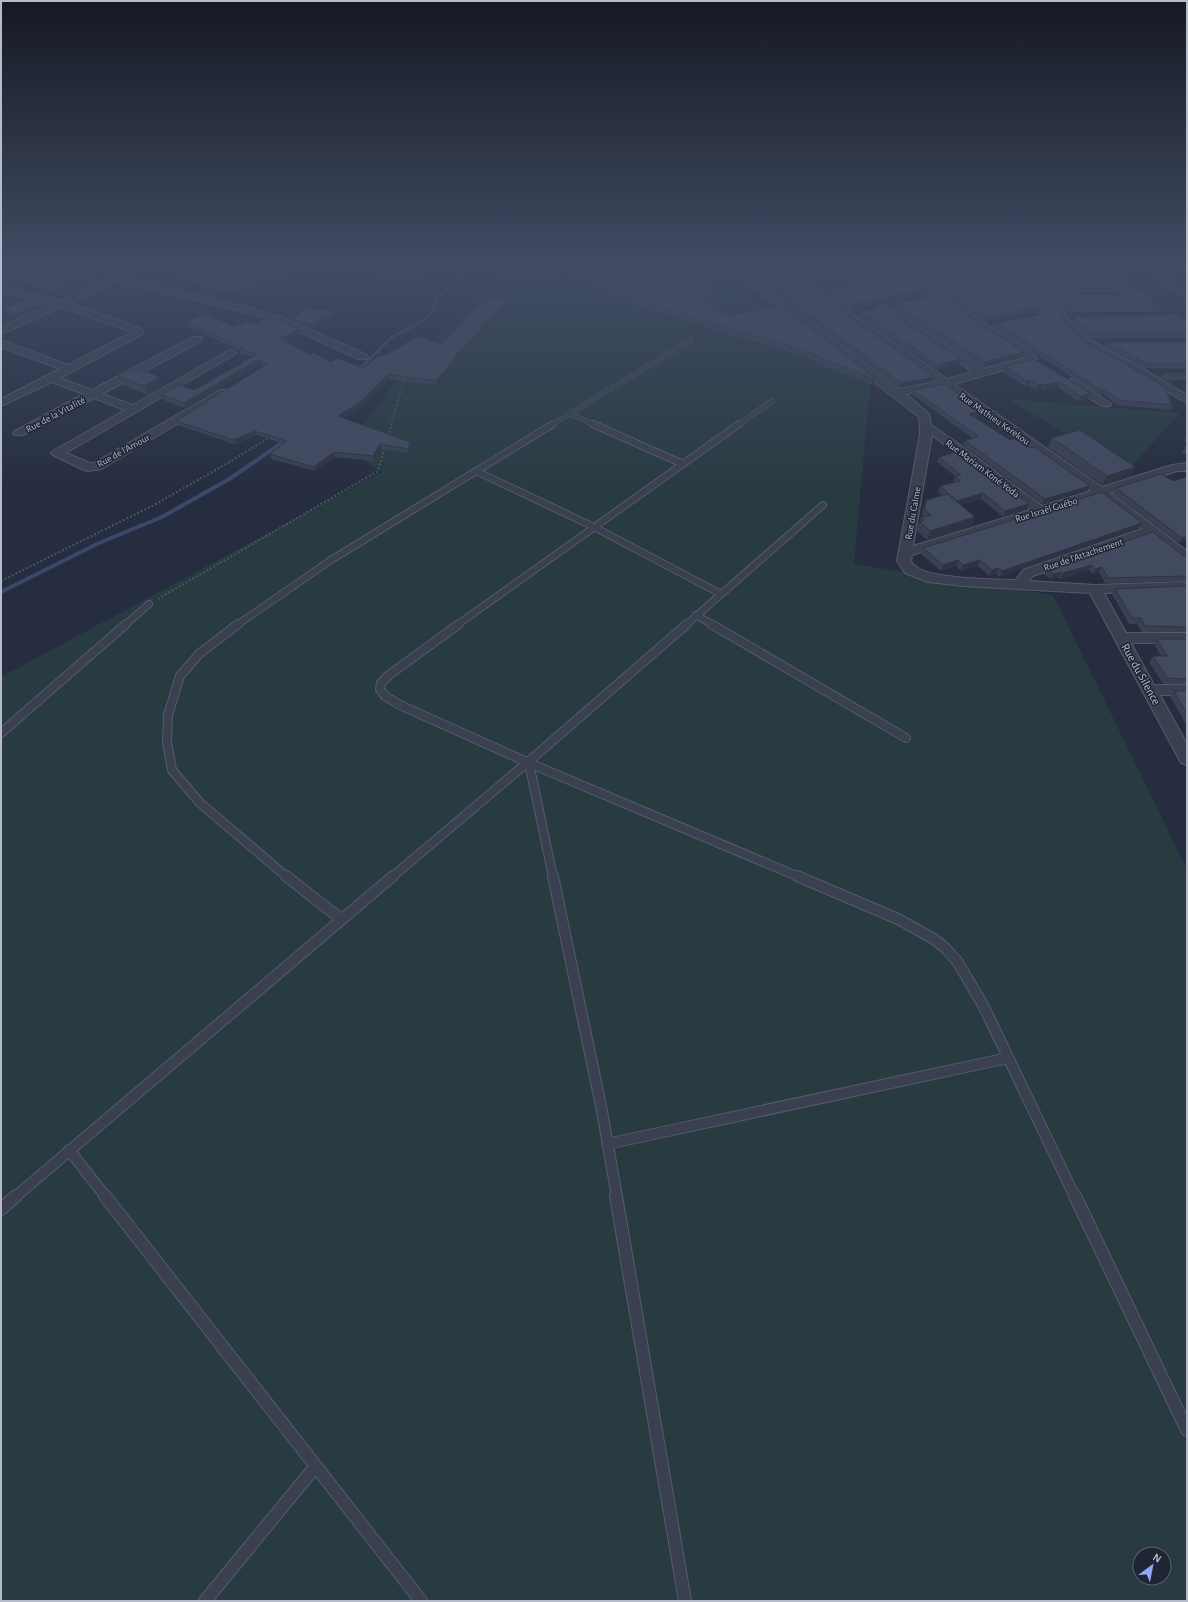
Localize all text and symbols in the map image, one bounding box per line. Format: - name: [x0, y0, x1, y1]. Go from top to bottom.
- street label: Rue Mathieu Kérékou: [957, 391, 1031, 447]
- street label: Rue de la Vitalité: [24, 395, 87, 435]
- street label: Rue de l'Amour: [95, 432, 152, 469]
- street label: Rue Mariam Koné Yoda: [944, 438, 1022, 500]
- street label: Rue du Calme: [903, 486, 923, 540]
- street label: Rue Israël Guébo: [1014, 496, 1079, 524]
- street label: Rue de l'Attachement: [1043, 536, 1125, 573]
- street label: Rue du Silence: [1119, 641, 1163, 707]
- north arrow: [1132, 1546, 1172, 1586]
- text: N: [1151, 1551, 1163, 1565]

